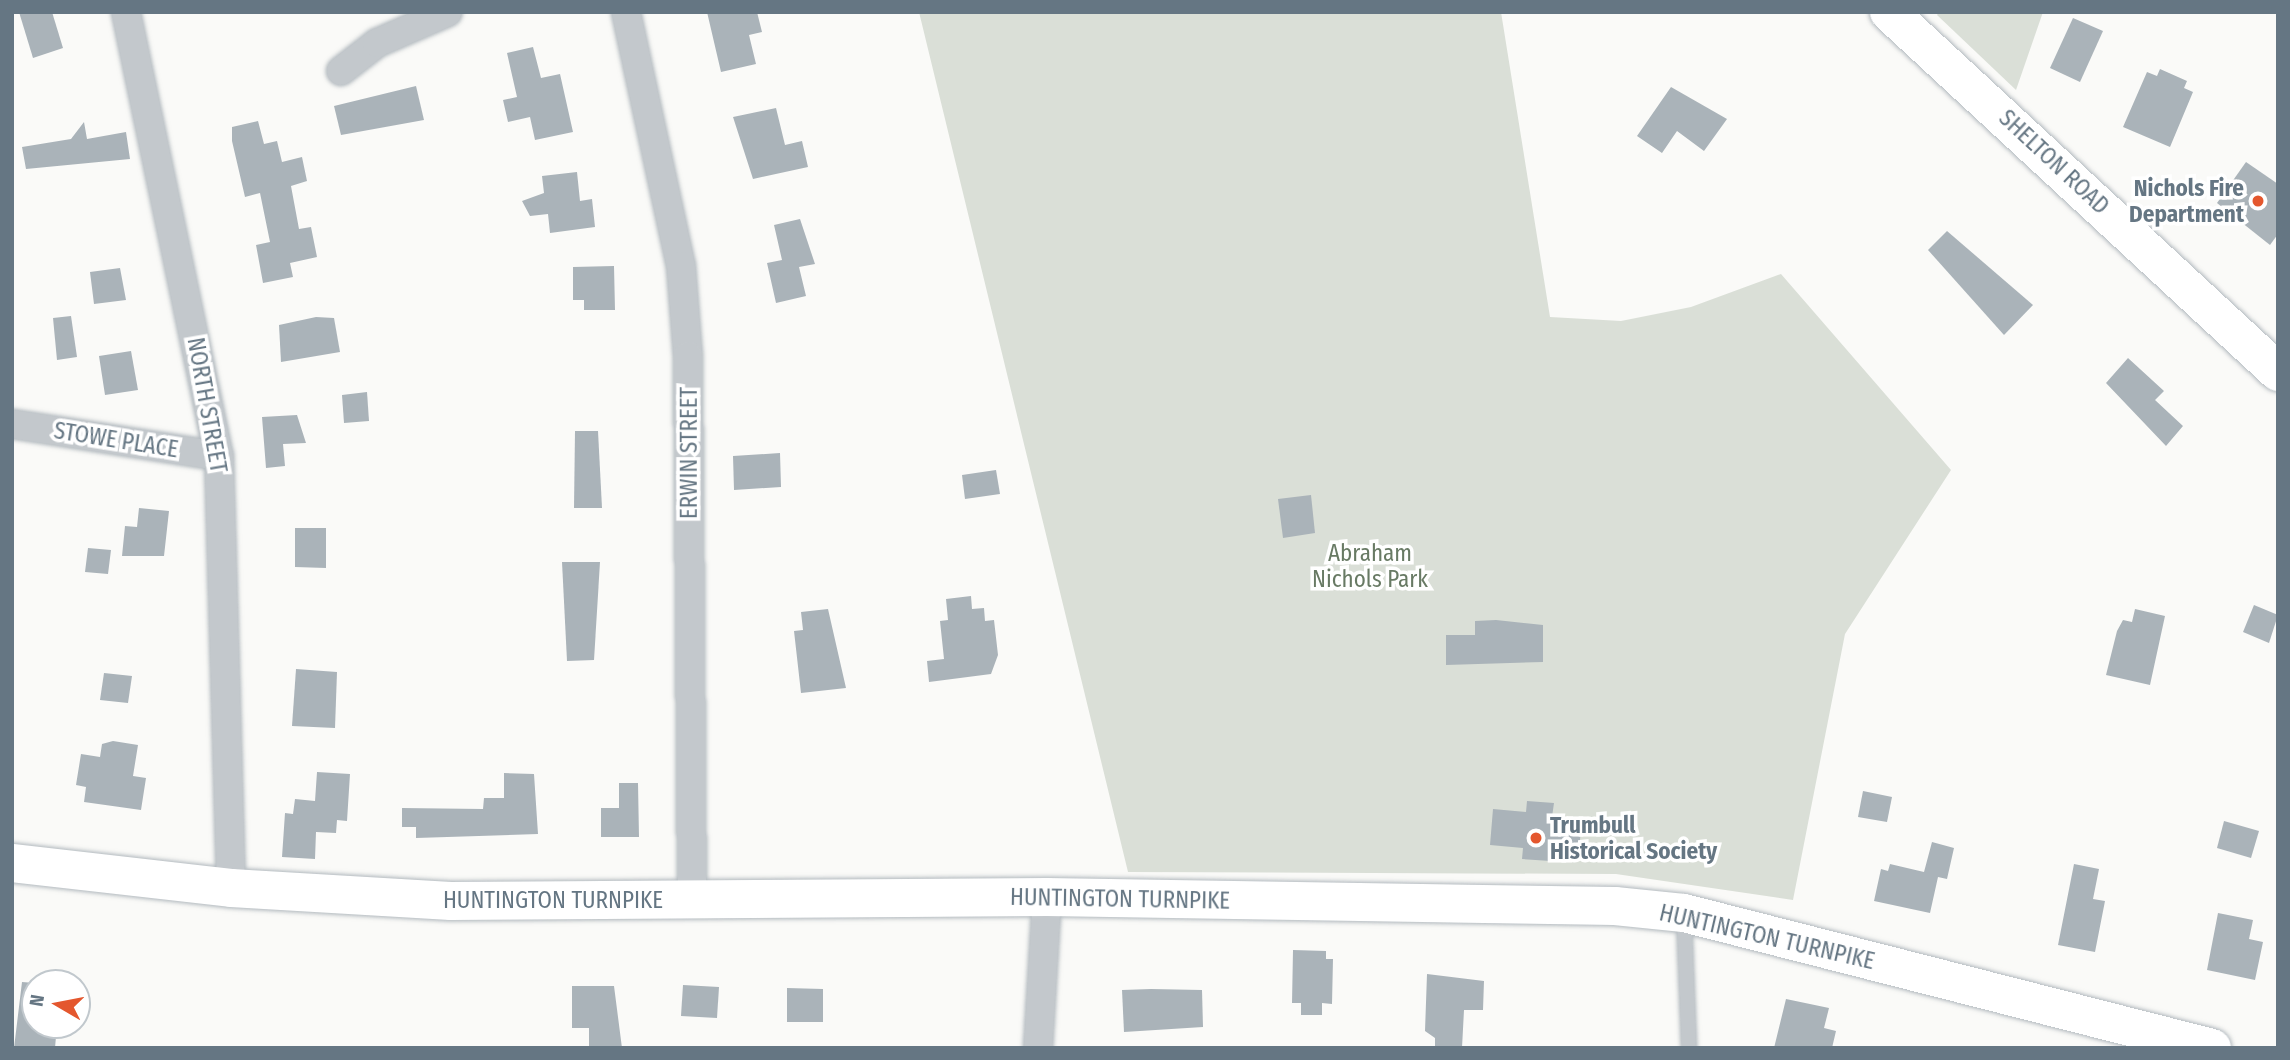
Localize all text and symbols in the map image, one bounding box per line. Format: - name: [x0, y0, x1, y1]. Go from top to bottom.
- street label: SHELTON ROAD: [1993, 104, 2115, 220]
- place label: Nichols Fire Department: [2129, 174, 2244, 228]
- marker: Nichols Fire Department: [2250, 193, 2266, 209]
- street label: NORTH STREET: [182, 335, 232, 475]
- street label: ERWIN STREET: [675, 387, 703, 519]
- street label: STOWE PLACE: [52, 417, 180, 463]
- park label: Abraham Nichols Park: [1312, 539, 1428, 593]
- place label: Trumbull Historical Society: [1550, 811, 1717, 865]
- marker: Trumbull Historical Society: [1528, 830, 1544, 846]
- street label: HUNTINGTON TURNPIKE: [1010, 883, 1230, 915]
- street label: HUNTINGTON TURNPIKE: [443, 886, 663, 914]
- street label: HUNTINGTON TURNPIKE: [1657, 899, 1877, 975]
- north arrow: [21, 969, 91, 1039]
- text: N: [24, 993, 49, 1008]

